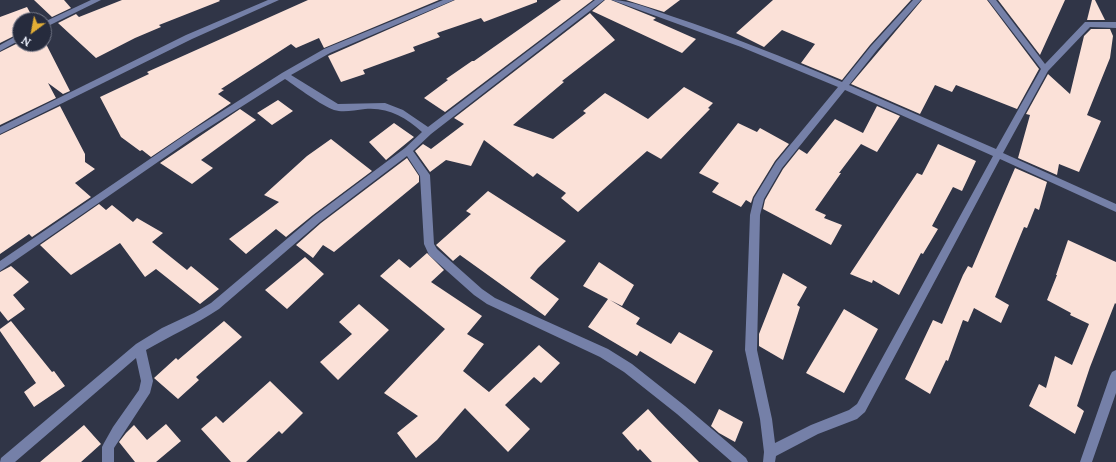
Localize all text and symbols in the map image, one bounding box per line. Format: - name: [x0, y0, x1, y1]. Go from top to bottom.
- north arrow: [12, 12, 52, 52]
- text: N: [19, 33, 33, 50]

